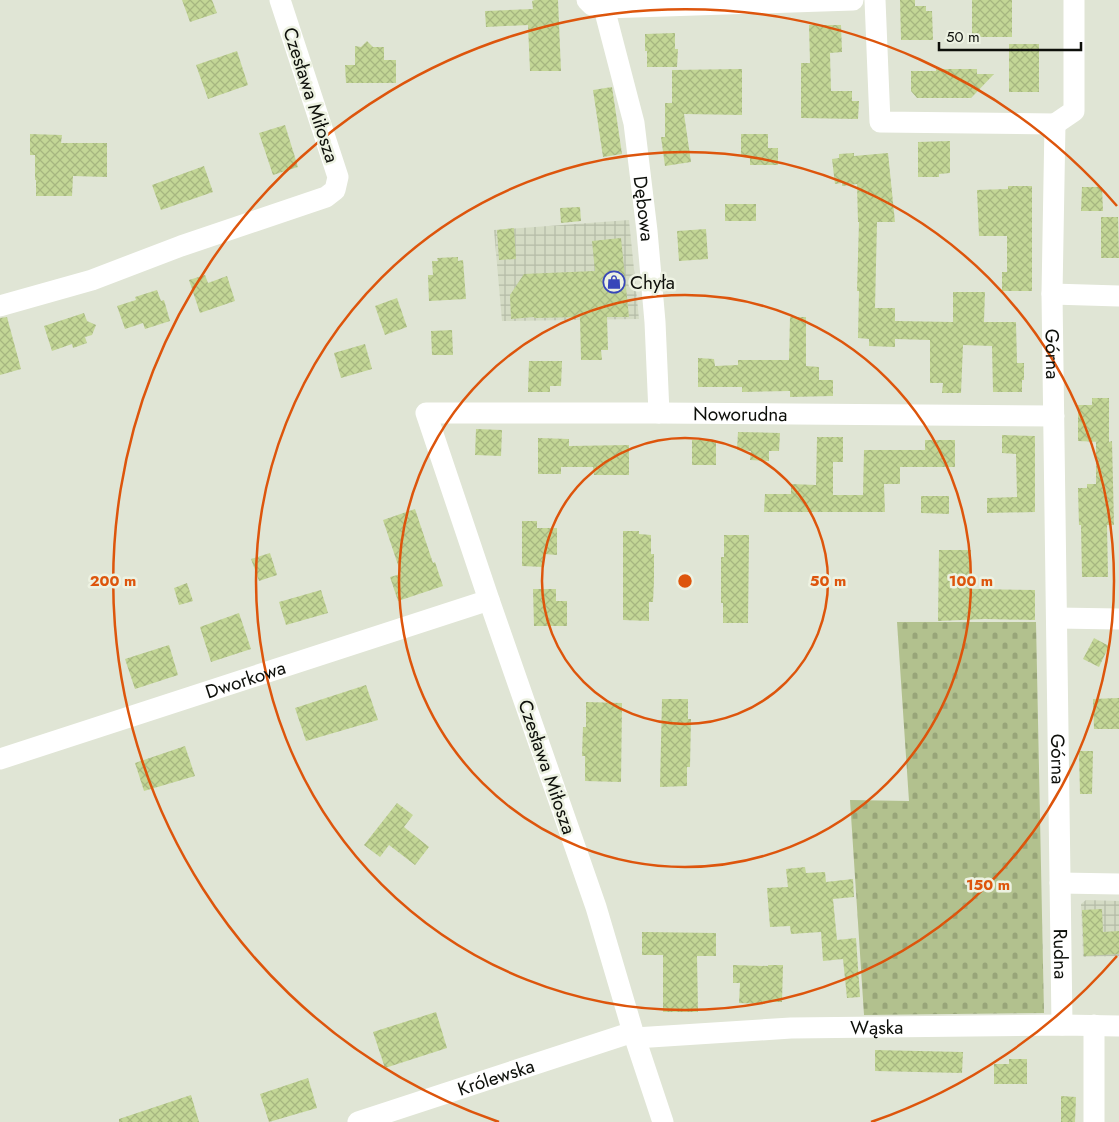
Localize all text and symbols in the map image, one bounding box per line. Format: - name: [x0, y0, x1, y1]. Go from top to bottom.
- scale bar: [939, 20, 1082, 52]
- street label: Czesława Miłosza: [276, 24, 346, 166]
- text: 50 m: [946, 26, 980, 48]
- street label: Dębowa: [627, 174, 661, 242]
- place label: Chyła: [630, 269, 675, 296]
- shop icon: Chyła: [602, 270, 626, 294]
- street label: Górna: [1039, 328, 1067, 380]
- street label: Noworudna: [693, 400, 788, 427]
- text: 200 m: [90, 570, 136, 592]
- text: 50 m: [810, 570, 846, 592]
- text: 100 m: [949, 570, 993, 592]
- centre of rings: [676, 572, 694, 590]
- street label: Dworkowa: [202, 654, 289, 705]
- street label: Czesława Miłosza: [511, 696, 583, 838]
- street label: Górna: [1045, 733, 1072, 784]
- text: 150 m: [966, 874, 1010, 896]
- street label: Rudna: [1047, 928, 1075, 979]
- street label: Wąska: [850, 1013, 903, 1041]
- street label: Królewska: [454, 1052, 538, 1102]

